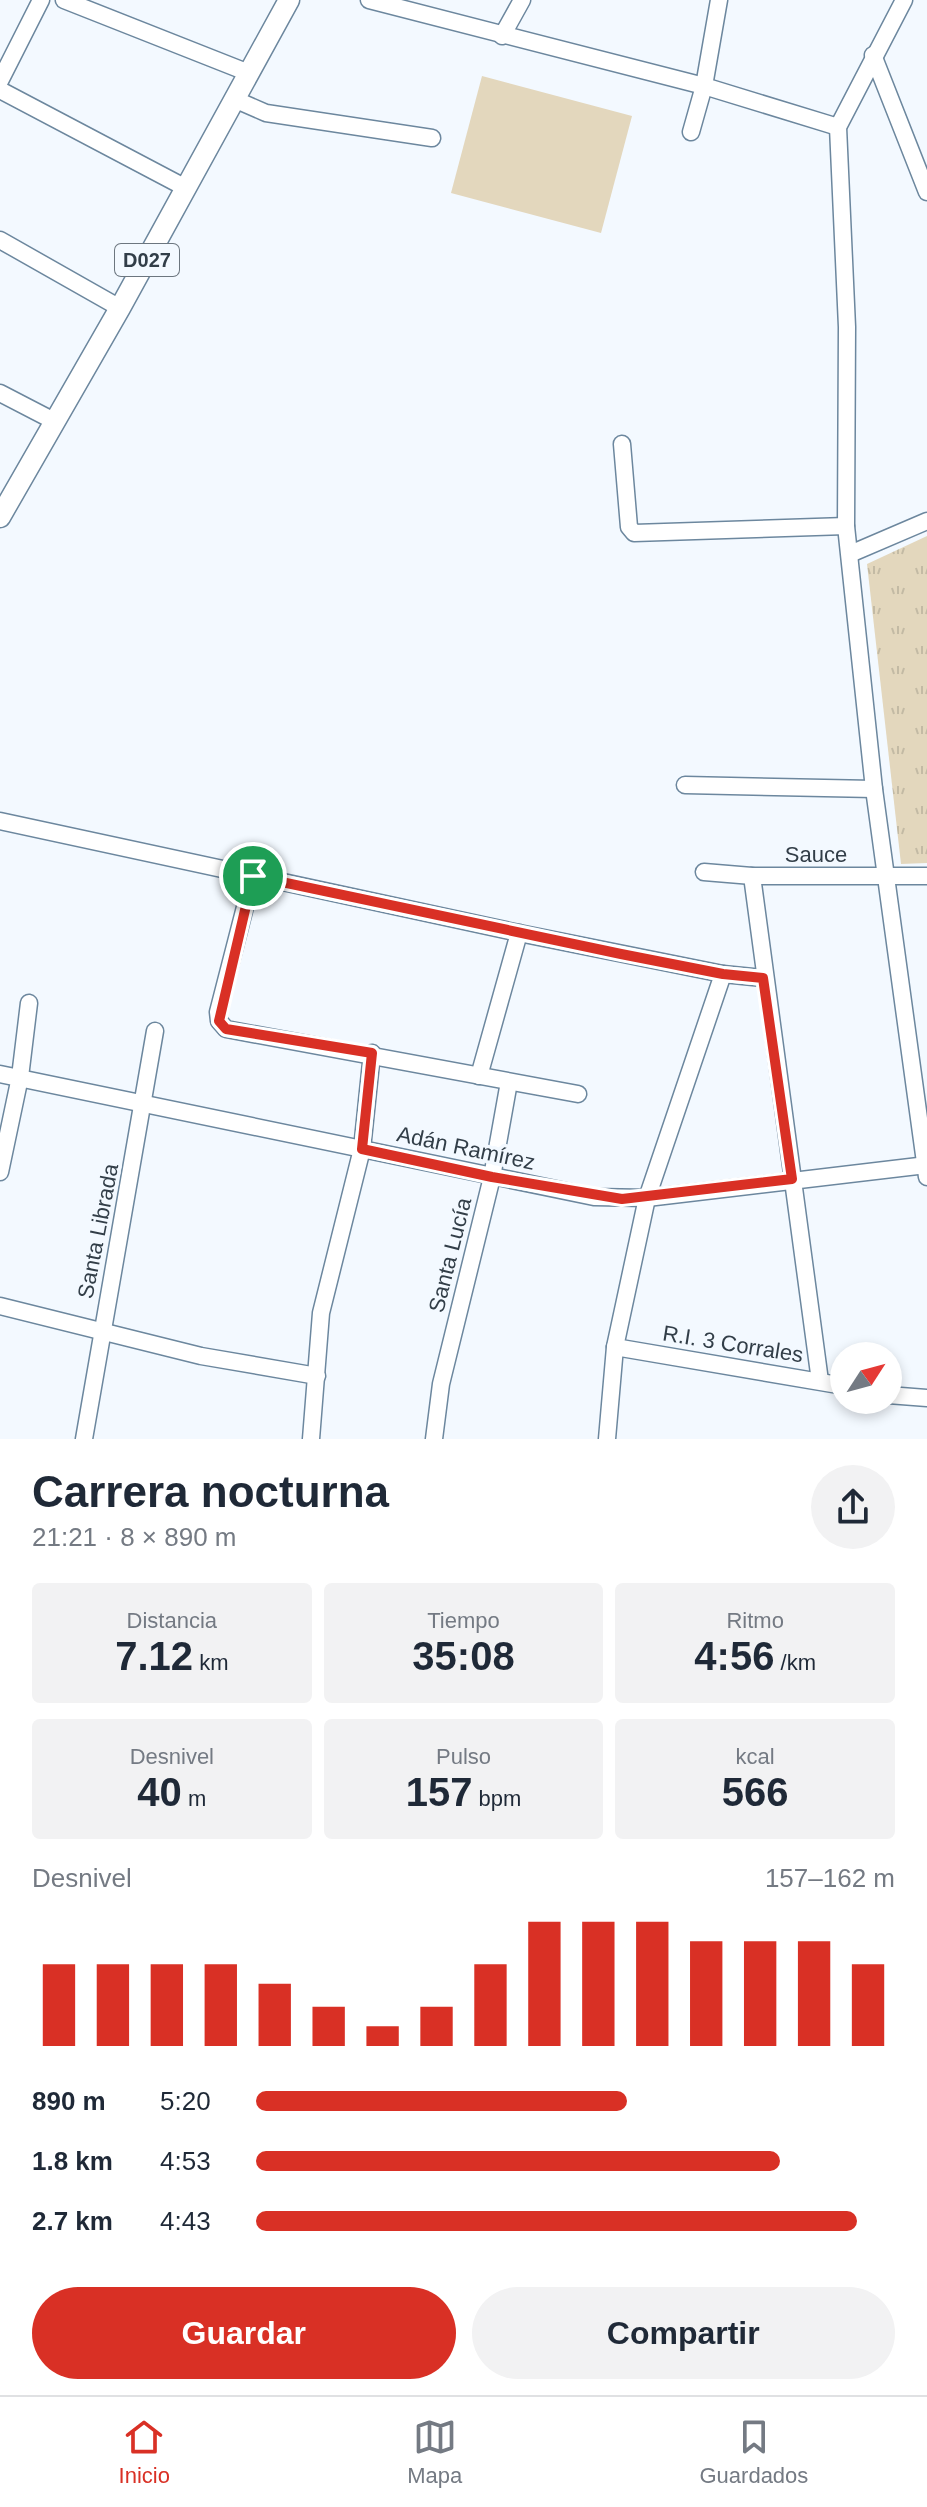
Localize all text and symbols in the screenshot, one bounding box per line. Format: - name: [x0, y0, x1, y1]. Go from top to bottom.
- road number: D027: [115, 244, 179, 276]
- pin: [219, 842, 287, 910]
- street label: Sauce: [785, 842, 847, 867]
- icon: arrive: [231, 854, 275, 898]
- street label: Adán Ramírez: [395, 1121, 537, 1175]
- street label: Santa Librada: [73, 1161, 123, 1301]
- street label: Santa Lucía: [424, 1194, 477, 1315]
- street label: R.I. 3 Corrales: [661, 1321, 805, 1367]
- north arrow: [830, 1342, 902, 1414]
- map controls: [830, 1342, 902, 1414]
- button: share: [811, 1465, 895, 1549]
- text: Carrera nocturna: [32, 1467, 389, 1516]
- text: 21:21 · 8 × 890 m: [32, 1522, 237, 1552]
- text: Distancia: [127, 1608, 217, 1633]
- text: Tiempo: [427, 1608, 500, 1633]
- text: Ritmo: [726, 1608, 784, 1633]
- text: 7.12: [115, 1634, 193, 1678]
- text: 35:08: [412, 1634, 515, 1678]
- text: 4:56: [694, 1634, 774, 1678]
- text: km: [193, 1650, 228, 1675]
- text: /km: [774, 1650, 816, 1675]
- text: Desnivel: [130, 1744, 214, 1769]
- text: Pulso: [436, 1744, 491, 1769]
- text: kcal: [736, 1744, 775, 1769]
- text: 40: [137, 1770, 182, 1814]
- text: 157: [406, 1770, 472, 1814]
- text: 566: [722, 1770, 789, 1814]
- text: m: [182, 1786, 206, 1811]
- text: bpm: [472, 1786, 521, 1811]
- text: Desnivel: [32, 1863, 132, 1893]
- text: 157–162 m: [765, 1863, 895, 1893]
- text: 890 m: [32, 2086, 106, 2116]
- text: 5:20: [160, 2086, 211, 2116]
- text: 1.8 km: [32, 2146, 113, 2176]
- text: 4:53: [160, 2146, 211, 2176]
- text: 2.7 km: [32, 2206, 113, 2236]
- text: 4:43: [160, 2206, 211, 2236]
- button: Guardar: [32, 2287, 456, 2379]
- button: Compartir: [472, 2287, 895, 2379]
- tab: Inicio: [119, 2415, 170, 2489]
- tab: Mapa: [407, 2415, 462, 2489]
- tab: Guardados: [699, 2415, 808, 2489]

